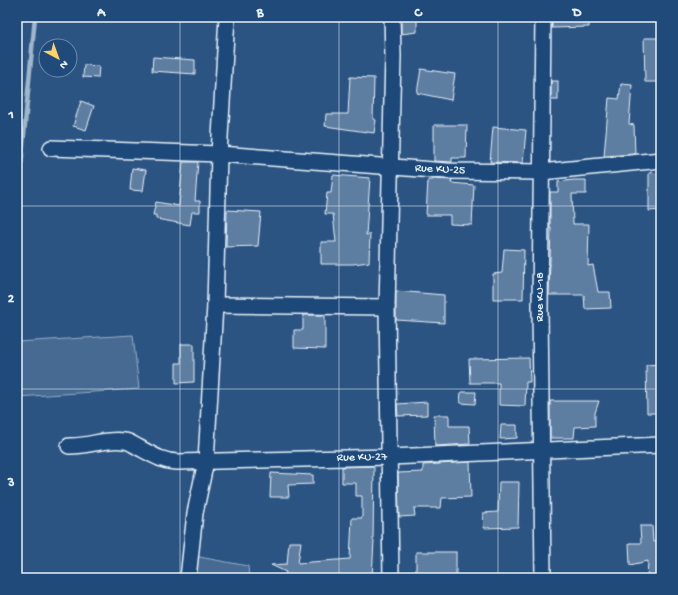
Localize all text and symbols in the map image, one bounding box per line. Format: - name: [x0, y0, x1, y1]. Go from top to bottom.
- text: A: [96, 6, 106, 21]
- text: B: [256, 6, 265, 21]
- text: C: [413, 6, 423, 21]
- text: D: [572, 6, 582, 21]
- north arrow: [38, 38, 78, 78]
- text: N: [57, 57, 70, 71]
- text: 1: [7, 108, 14, 123]
- street label: Rue KU-25: [414, 162, 466, 178]
- street label: Rue KU-18: [534, 272, 548, 322]
- text: 2: [8, 292, 15, 307]
- street label: Rue KU-27: [337, 451, 388, 465]
- text: 3: [7, 476, 15, 491]

